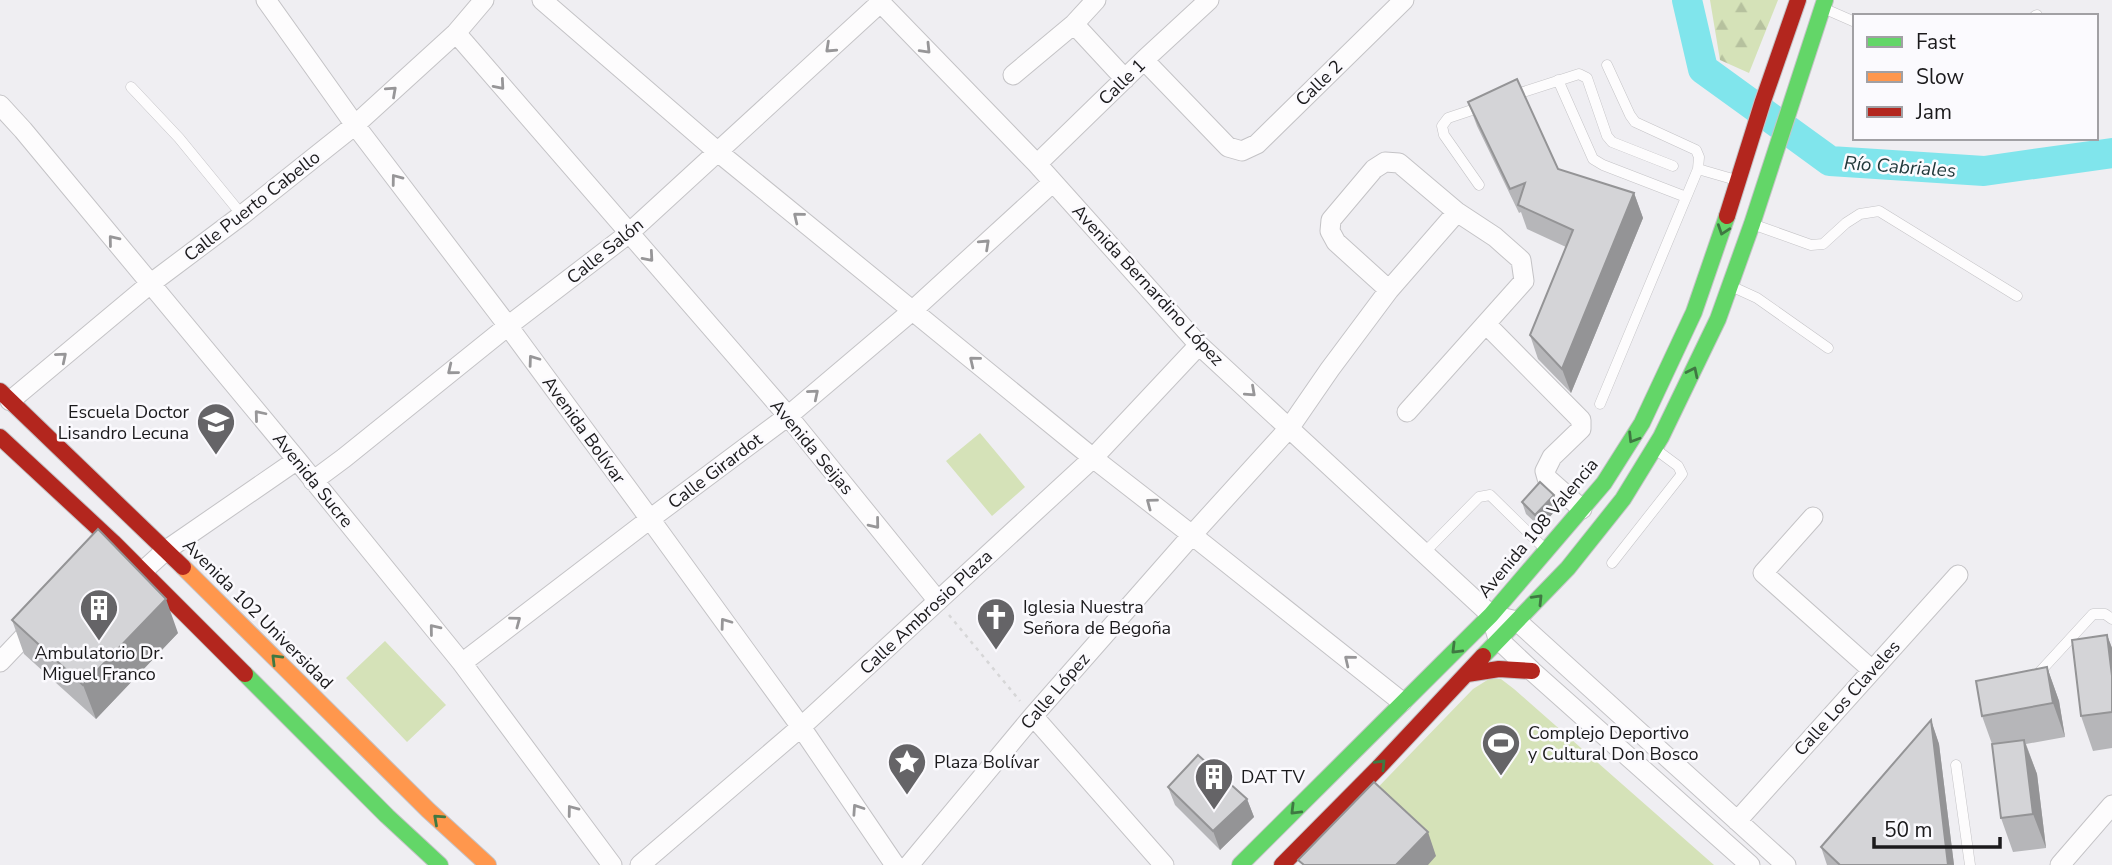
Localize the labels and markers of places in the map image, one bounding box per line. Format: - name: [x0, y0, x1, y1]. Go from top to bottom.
- place label: Escuela Doctor Lisandro Lecuna: [58, 400, 190, 445]
- school or university icon: Escuela Doctor Lisandro Lecuna: [195, 401, 237, 456]
- building icon: Ambulatorio Dr. Miguel Franco: [78, 587, 120, 642]
- place label: Iglesia Nuestra Señora de Begoña: [1023, 595, 1171, 640]
- church icon: Iglesia Nuestra Señora de Begoña: [975, 596, 1017, 651]
- place label: Ambulatorio Dr. Miguel Franco: [35, 641, 163, 686]
- place label: Complejo Deportivo y Cultural Don Bosco: [1528, 721, 1699, 766]
- sports icon: Complejo Deportivo y Cultural Don Bosco: [1480, 722, 1522, 777]
- place icon: Plaza Bolívar: [886, 741, 928, 796]
- place label: Plaza Bolívar: [934, 750, 1040, 774]
- building icon: DAT TV: [1193, 756, 1235, 811]
- place label: DAT TV: [1241, 765, 1305, 789]

